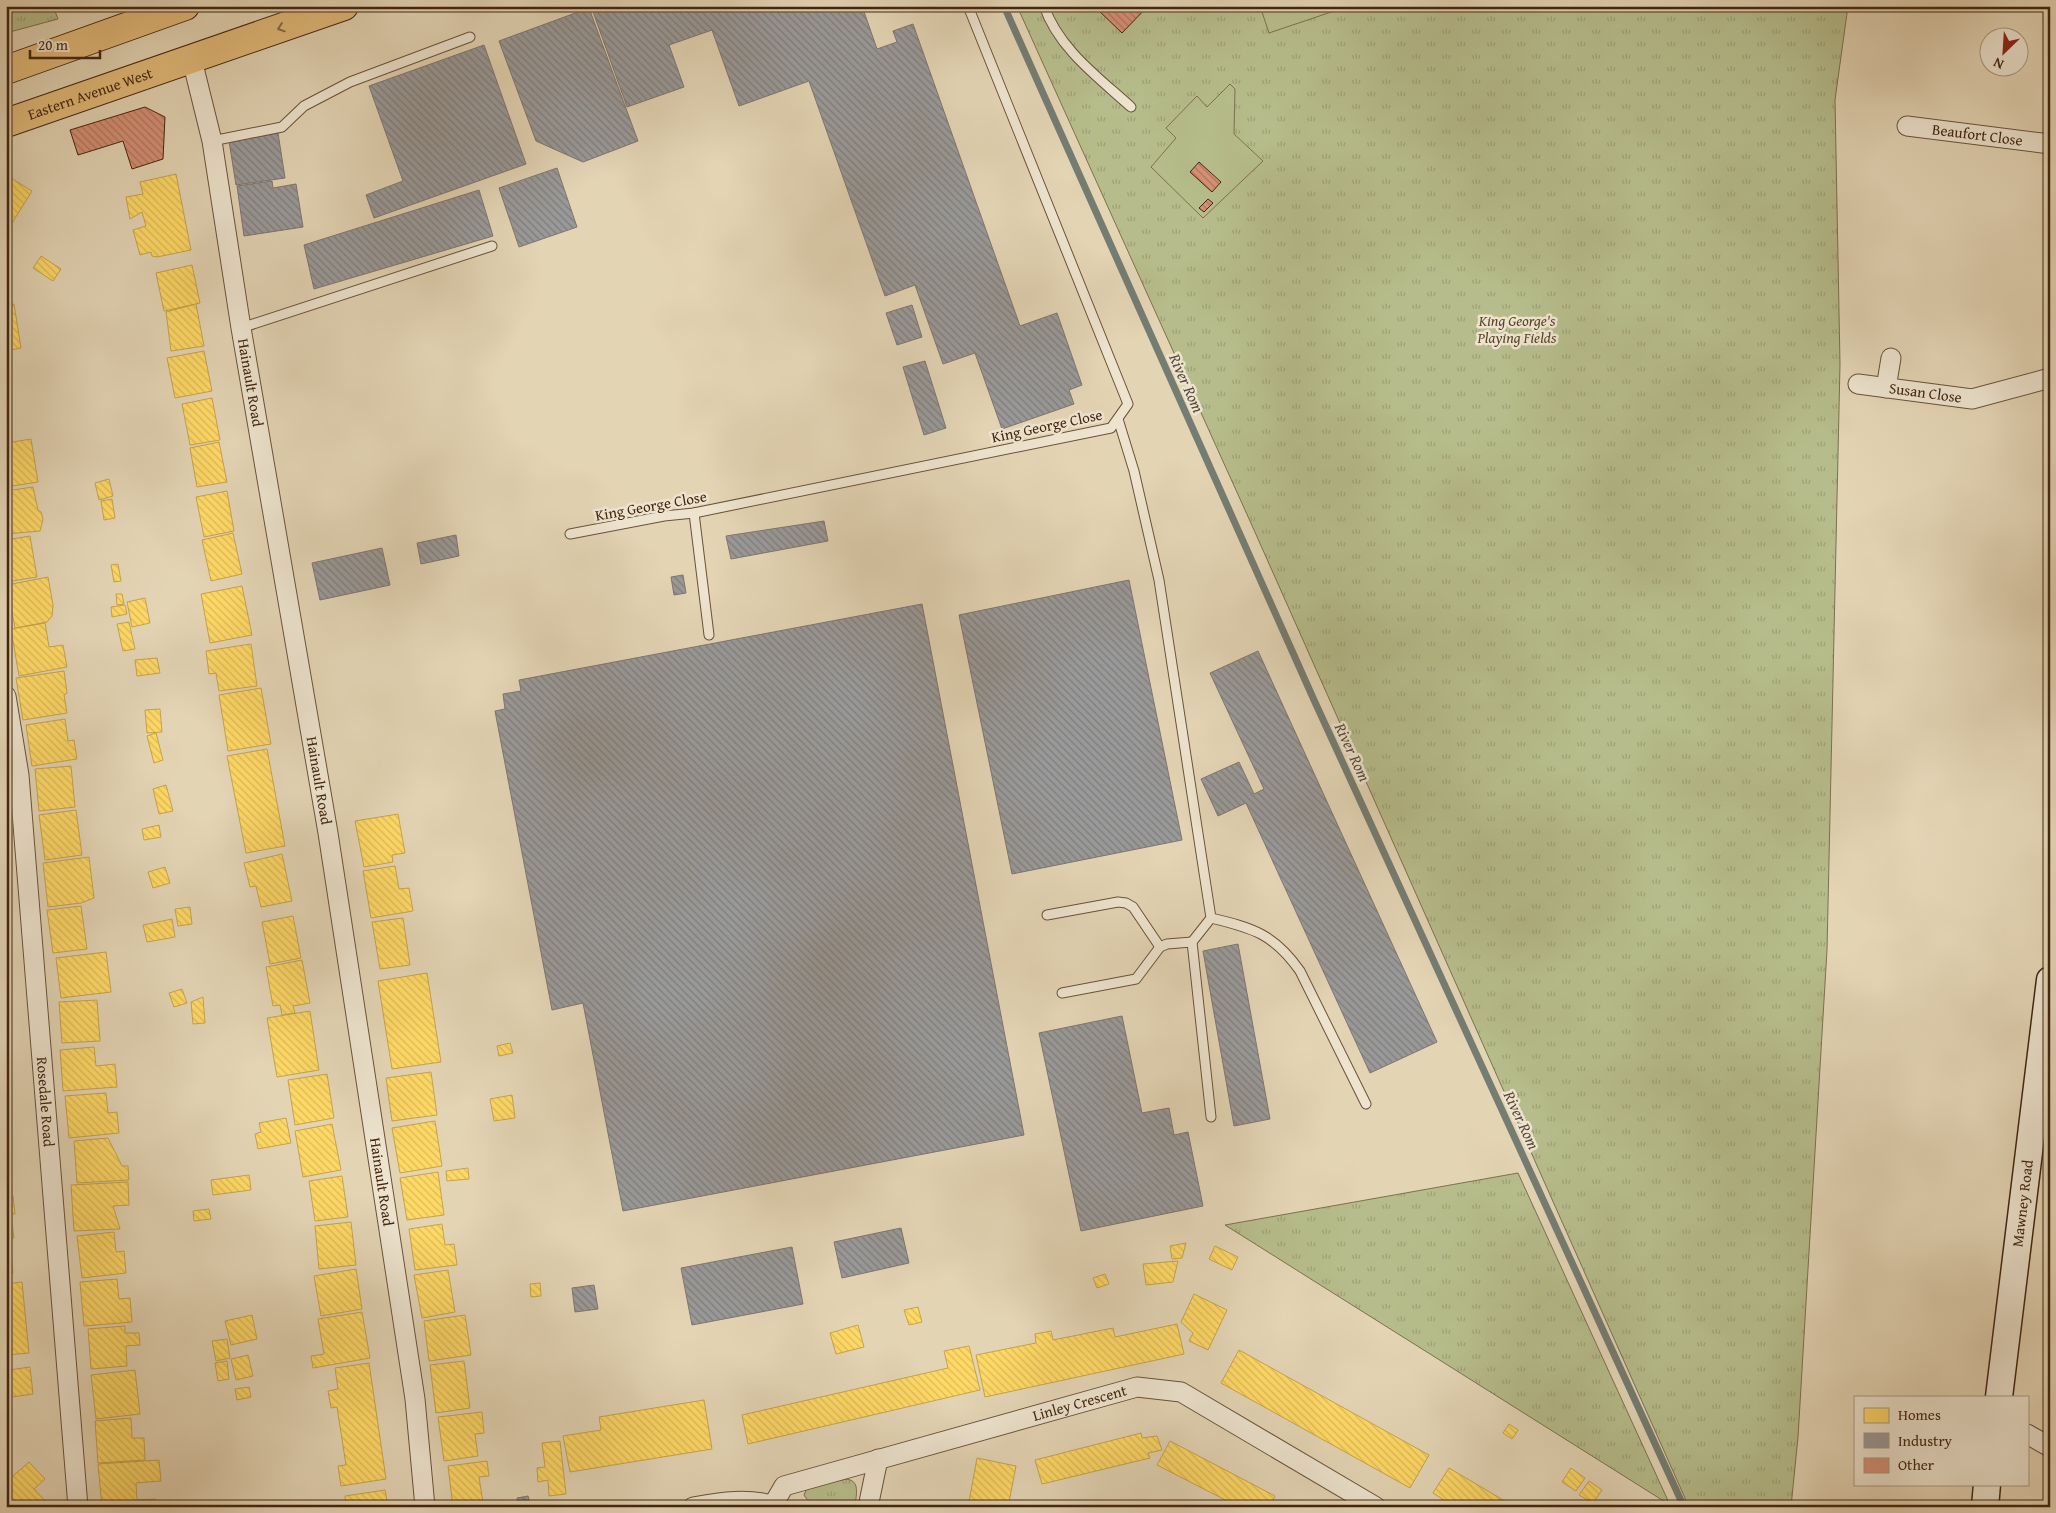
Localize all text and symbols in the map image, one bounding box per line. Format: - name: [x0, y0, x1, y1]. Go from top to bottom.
- one-way arrow: [277, 22, 286, 32]
- scale bar: [30, 28, 100, 60]
- north arrow: [1978, 28, 2028, 78]
- text: 20 m: [38, 34, 69, 55]
- text: N: [1989, 52, 2007, 75]
- street label: Eastern Avenue West: [25, 62, 156, 125]
- street label: Beaufort Close: [1931, 118, 2024, 150]
- park label: King George's Playing Fields: [1477, 310, 1557, 348]
- street label: Hainault Road: [233, 337, 269, 428]
- water label: River Rom: [1163, 349, 1211, 417]
- street label: Susan Close: [1888, 377, 1963, 408]
- street label: King George Close: [990, 404, 1104, 448]
- street label: King George Close: [594, 485, 708, 526]
- water label: River Rom: [1328, 718, 1377, 786]
- street label: Hainault Road: [302, 735, 337, 826]
- street label: Rosedale Road: [32, 1056, 60, 1148]
- water label: River Rom: [1497, 1086, 1546, 1154]
- street label: Hainault Road: [365, 1136, 399, 1227]
- street label: Mawney Road: [2006, 1159, 2038, 1248]
- street label: Linley Crescent: [1030, 1379, 1130, 1426]
- legend: [1854, 1396, 2028, 1486]
- text: Homes: [1898, 1404, 1941, 1425]
- text: Industry: [1898, 1430, 1953, 1451]
- text: Other: [1898, 1454, 1934, 1475]

